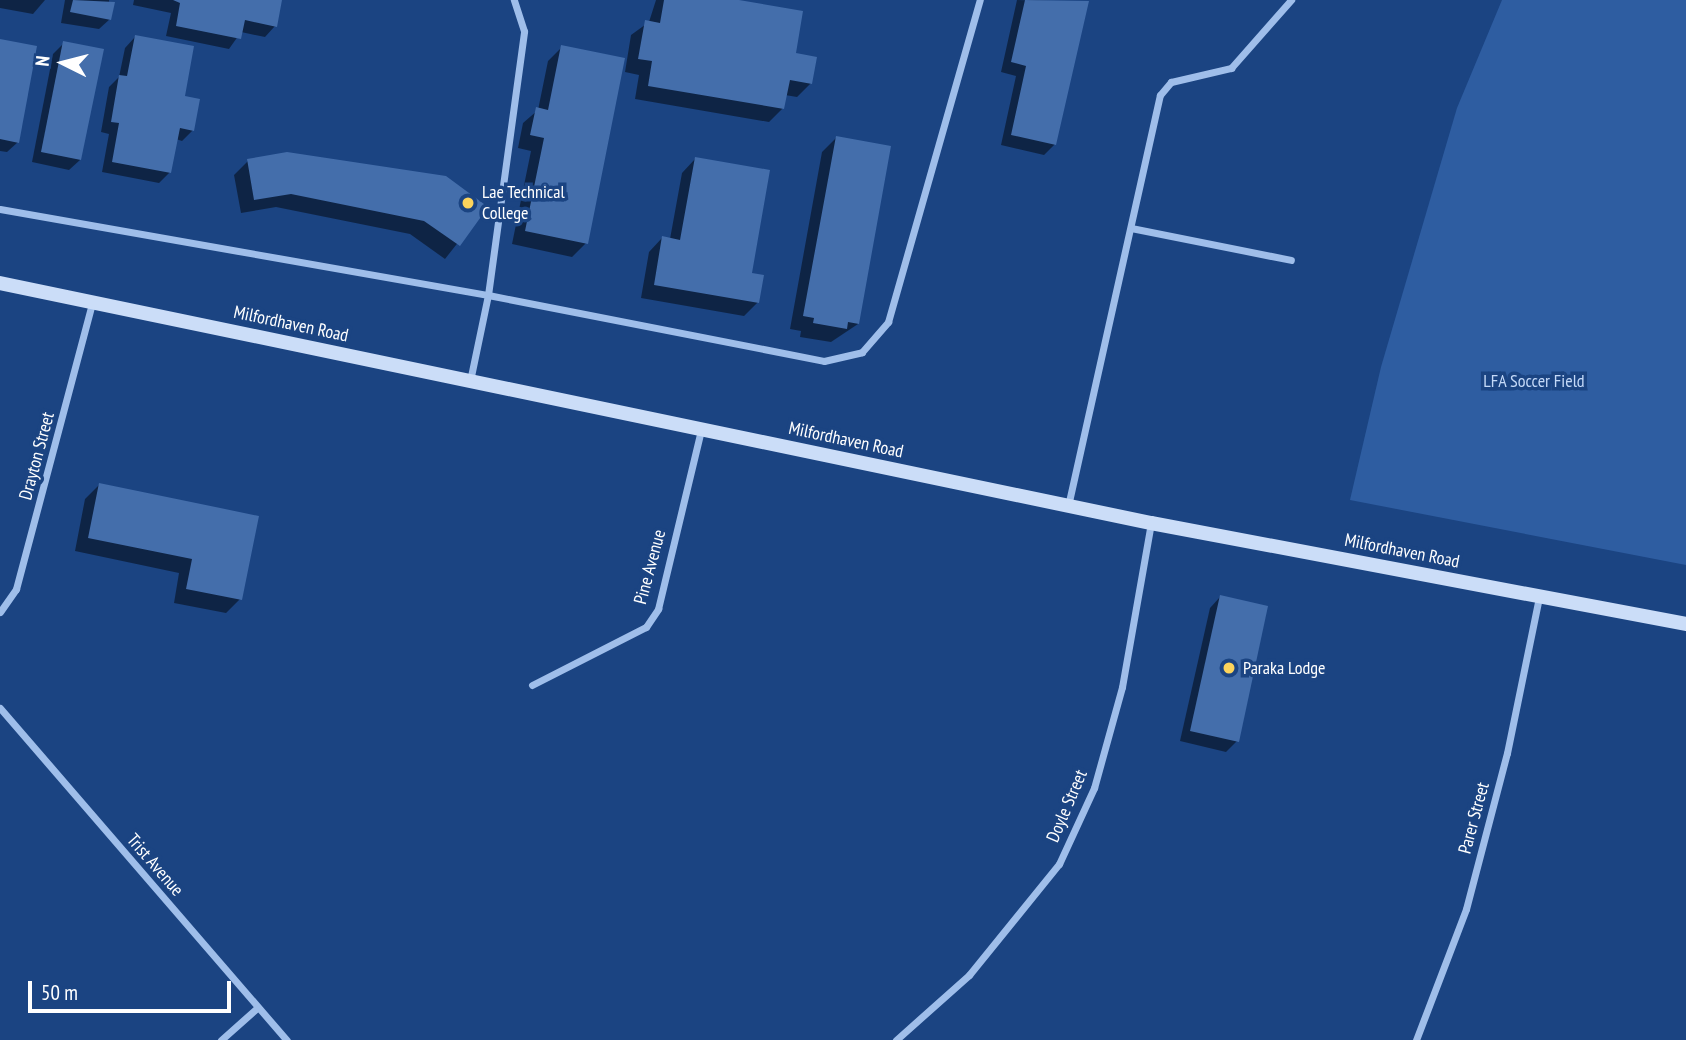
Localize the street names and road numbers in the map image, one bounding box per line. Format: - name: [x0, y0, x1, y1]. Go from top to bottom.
- street label: Milfordhaven Road: [232, 301, 350, 347]
- street label: Drayton Street: [15, 410, 59, 502]
- street label: Milfordhaven Road: [787, 417, 905, 463]
- street label: Pine Avenue: [630, 527, 670, 607]
- street label: Milfordhaven Road: [1343, 529, 1461, 573]
- street label: Doyle Street: [1042, 767, 1092, 845]
- street label: Parer Street: [1454, 780, 1494, 856]
- street label: Trist Avenue: [122, 829, 188, 901]

